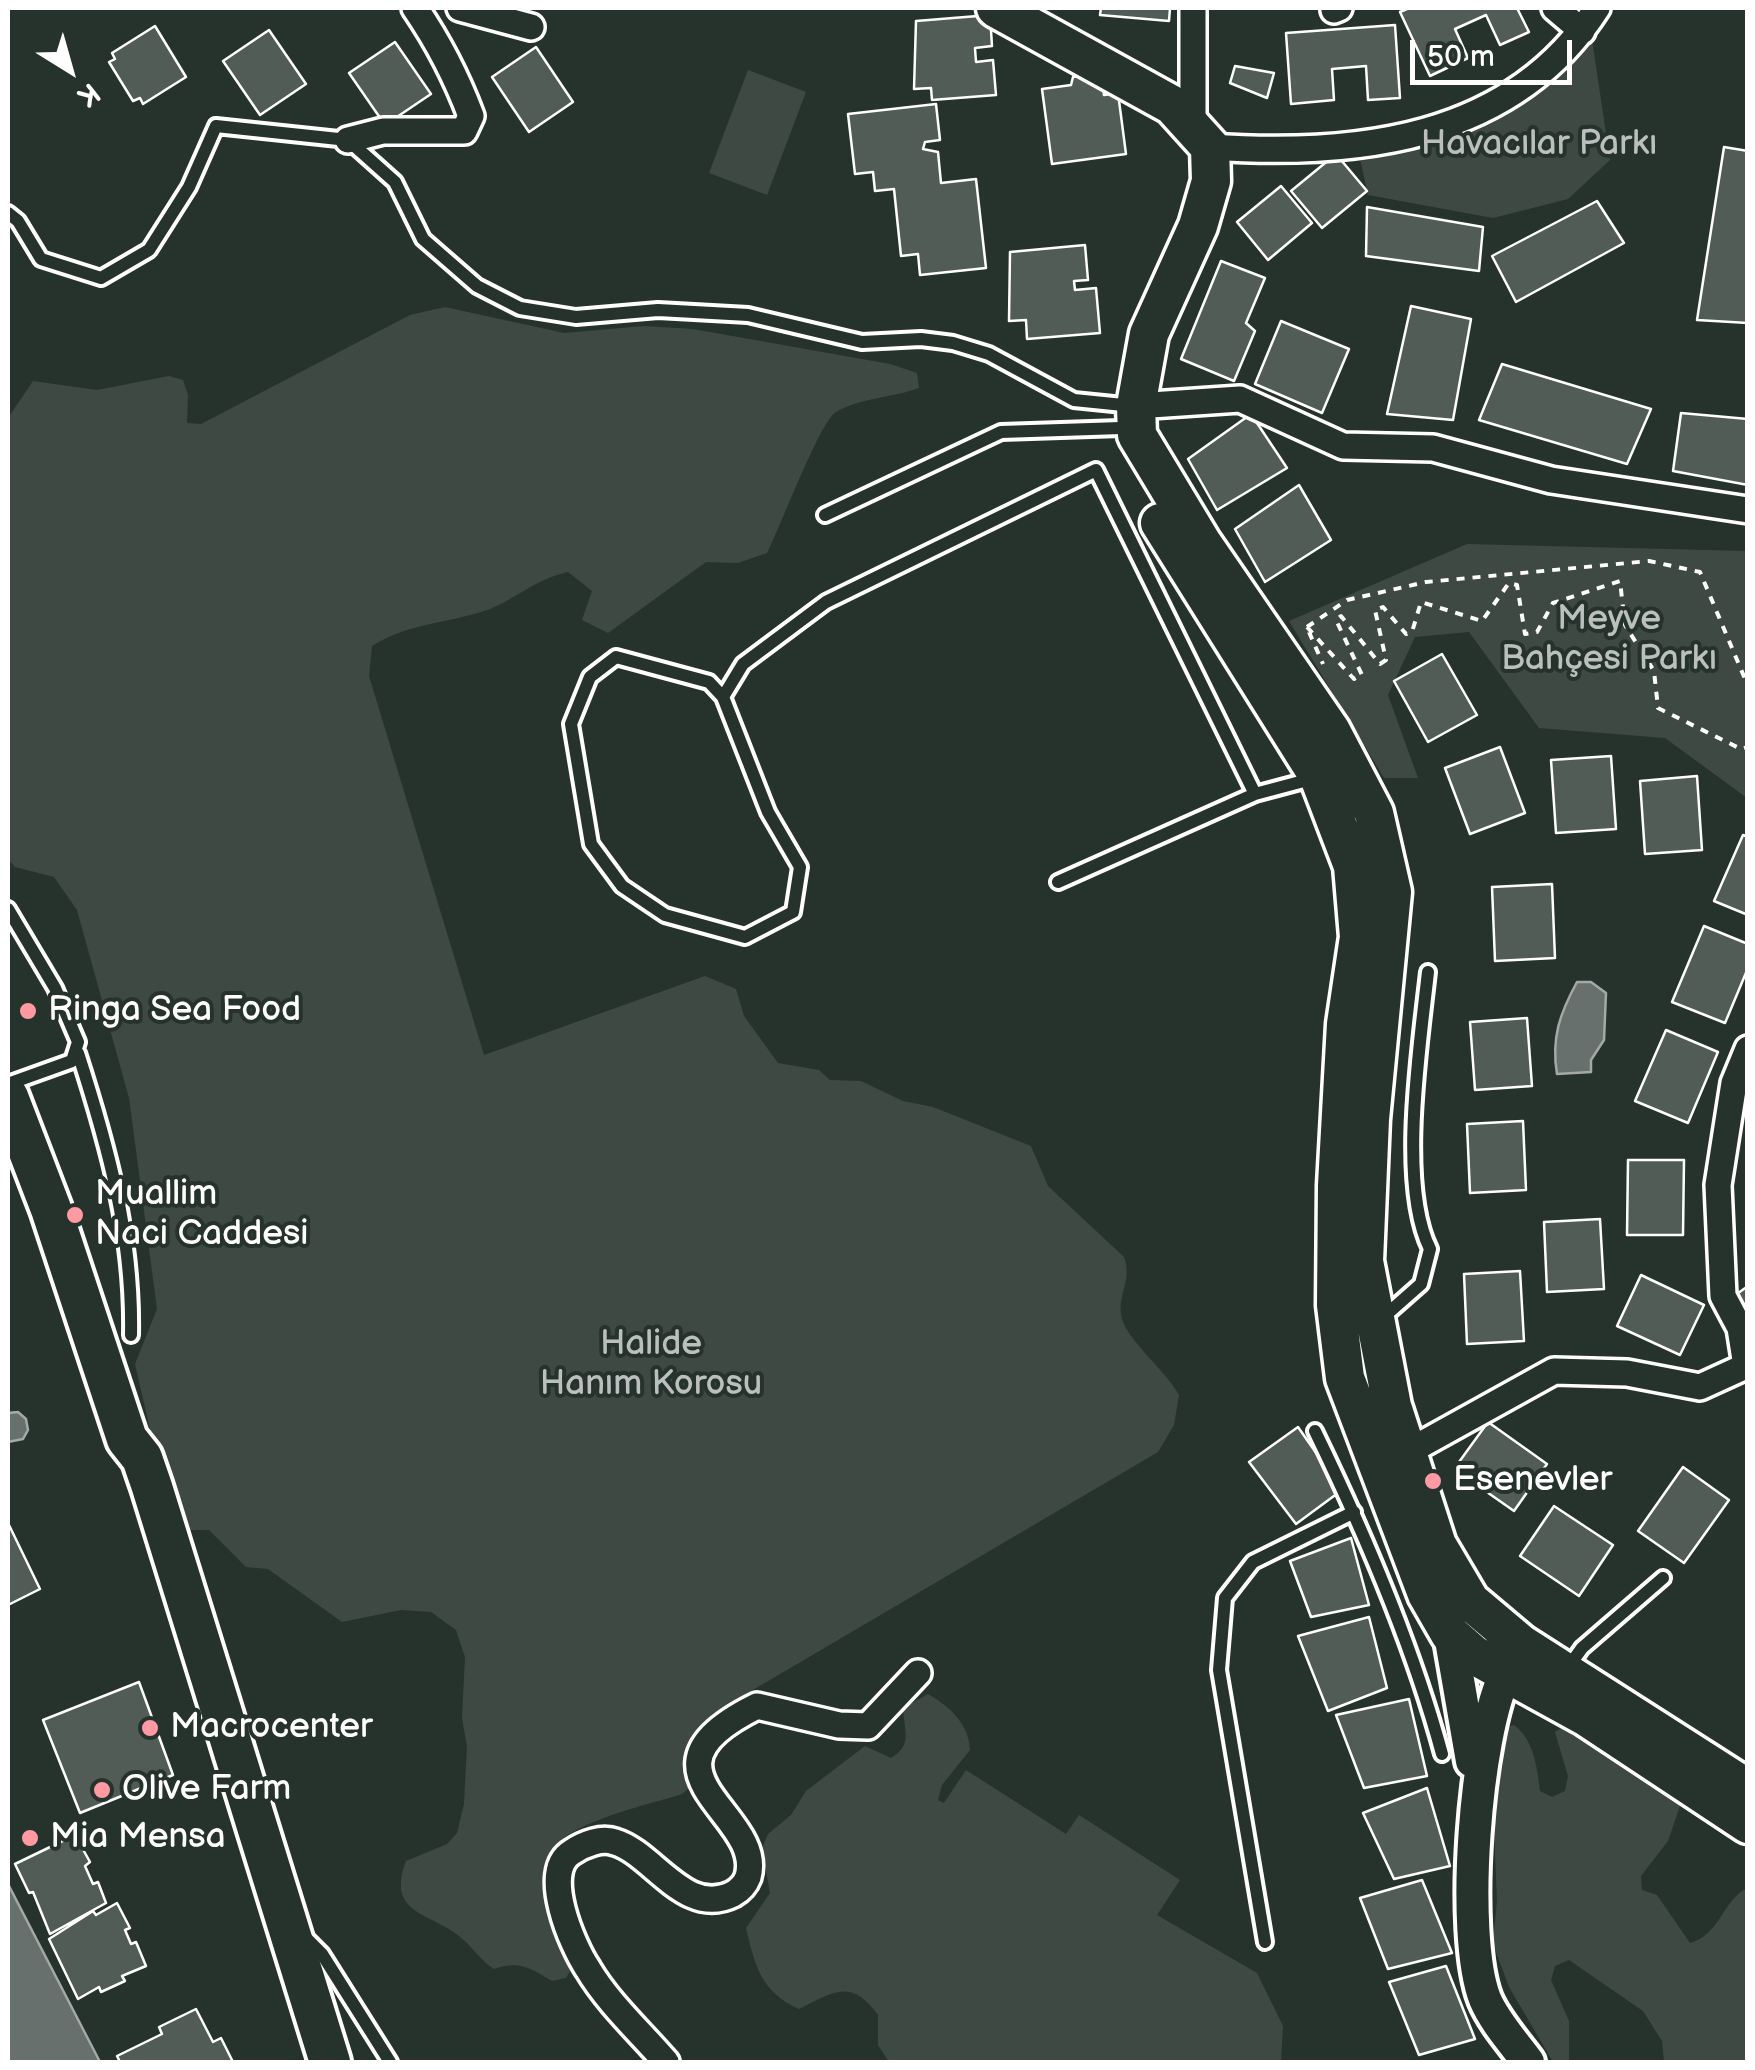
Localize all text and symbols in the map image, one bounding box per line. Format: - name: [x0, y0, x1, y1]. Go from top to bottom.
- north arrow: [20, 20, 120, 120]
- scale bar: [1415, 20, 1578, 82]
- text: 50 m: [1427, 39, 1495, 75]
- text: K: [71, 75, 106, 113]
- park label: Havacılar Parkı: [1421, 124, 1657, 166]
- park label: Meyve Bahçesi Parkı: [1501, 599, 1717, 681]
- place label: Ringa Sea Food: [48, 990, 301, 1032]
- marker: Ringa Sea Food: [17, 1000, 39, 1022]
- place label: Muallim Naci Caddesi: [95, 1174, 308, 1256]
- marker: Muallim Naci Caddesi: [64, 1204, 86, 1226]
- park label: Halide Hanım Korosu: [540, 1324, 762, 1406]
- place label: Esenevler: [1453, 1460, 1612, 1502]
- marker: Esenevler: [1422, 1470, 1444, 1492]
- place label: Macrocenter: [170, 1707, 373, 1749]
- marker: Macrocenter: [139, 1717, 161, 1739]
- place label: Olive Farm: [122, 1769, 291, 1811]
- marker: Olive Farm: [91, 1779, 113, 1801]
- place label: Mia Mensa: [50, 1817, 225, 1859]
- marker: Mia Mensa: [19, 1827, 41, 1849]

